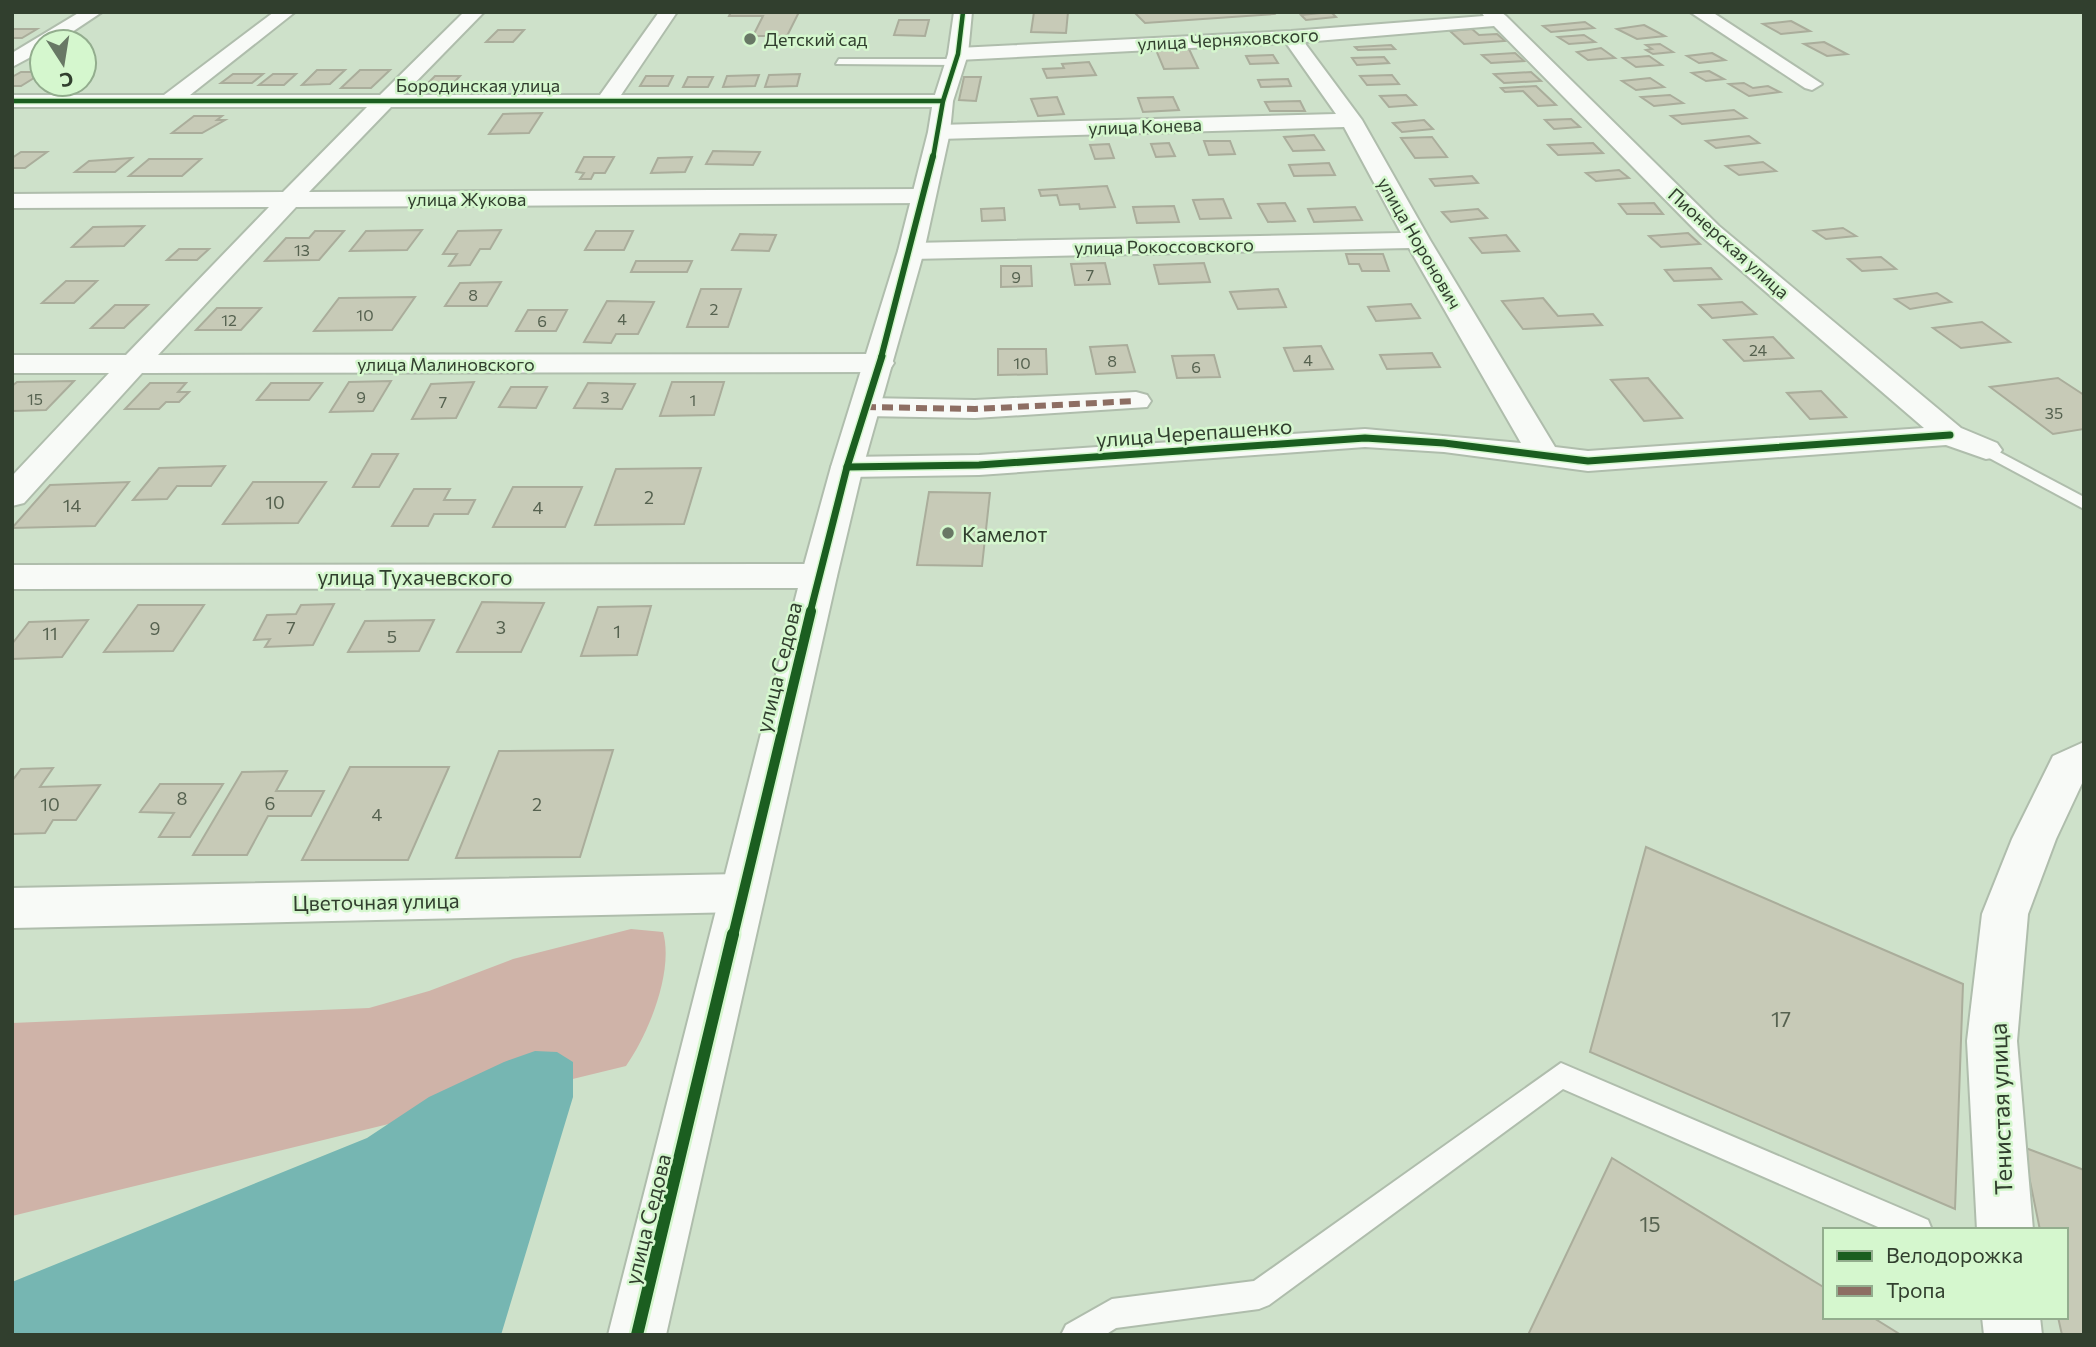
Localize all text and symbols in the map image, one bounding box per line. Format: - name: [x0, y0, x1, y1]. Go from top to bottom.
- street label: улица Черняховского: [1137, 23, 1319, 55]
- north arrow: [28, 28, 98, 98]
- place label: Детский сад: [764, 28, 868, 50]
- marker: Детский сад: [742, 31, 758, 47]
- text: С: [58, 68, 75, 93]
- street label: Бородинская улица: [396, 74, 560, 96]
- street label: улица Конева: [1088, 113, 1202, 139]
- street label: улица Норонович: [1373, 173, 1467, 313]
- street label: Пионерская улица: [1664, 183, 1794, 303]
- street label: улица Жукова: [408, 188, 526, 210]
- street label: улица Рокоссовского: [1074, 233, 1254, 259]
- house number: 13: [294, 240, 310, 259]
- house number: 7: [1086, 265, 1094, 284]
- house number: 9: [1011, 267, 1021, 286]
- house number: 8: [468, 285, 478, 304]
- house number: 2: [710, 299, 719, 318]
- house number: 10: [356, 305, 374, 324]
- house number: 4: [617, 309, 627, 328]
- house number: 12: [221, 310, 237, 329]
- house number: 6: [537, 311, 547, 330]
- house number: 24: [1749, 340, 1767, 359]
- house number: 4: [1303, 350, 1313, 369]
- house number: 8: [1107, 351, 1117, 370]
- street label: улица Малиновского: [357, 353, 535, 375]
- house number: 10: [1013, 353, 1031, 372]
- house number: 6: [1191, 357, 1201, 376]
- house number: 9: [356, 387, 366, 406]
- house number: 3: [600, 387, 610, 406]
- house number: 15: [27, 389, 43, 408]
- house number: 1: [690, 390, 696, 409]
- house number: 7: [439, 392, 447, 411]
- house number: 35: [2045, 403, 2063, 422]
- street label: улица Черепашенко: [1095, 413, 1293, 451]
- house number: 2: [644, 486, 654, 508]
- house number: 10: [265, 491, 285, 513]
- house number: 14: [63, 494, 81, 516]
- house number: 4: [533, 496, 544, 518]
- place label: Камелот: [962, 521, 1047, 546]
- marker: Камелот: [940, 525, 956, 541]
- street label: улица Тухачевского: [317, 564, 513, 589]
- street label: улица Седова: [750, 599, 806, 735]
- house number: 7: [286, 616, 296, 638]
- house number: 3: [496, 616, 506, 638]
- house number: 9: [150, 617, 160, 639]
- house number: 1: [613, 620, 621, 642]
- house number: 11: [42, 622, 58, 644]
- house number: 5: [387, 625, 397, 647]
- house number: 8: [177, 787, 188, 809]
- house number: 6: [265, 792, 275, 814]
- house number: 10: [40, 793, 60, 815]
- house number: 2: [532, 793, 542, 815]
- house number: 4: [372, 803, 383, 825]
- street label: Цветочная улица: [292, 887, 460, 915]
- house number: 17: [1771, 1006, 1791, 1031]
- street label: Тенистая улица: [1983, 1022, 2017, 1196]
- street label: улица Седова: [619, 1151, 675, 1287]
- house number: 15: [1639, 1211, 1661, 1236]
- legend: [1823, 1228, 2068, 1319]
- text: Велодорожка: [1886, 1242, 2023, 1267]
- text: Тропа: [1886, 1277, 1945, 1302]

